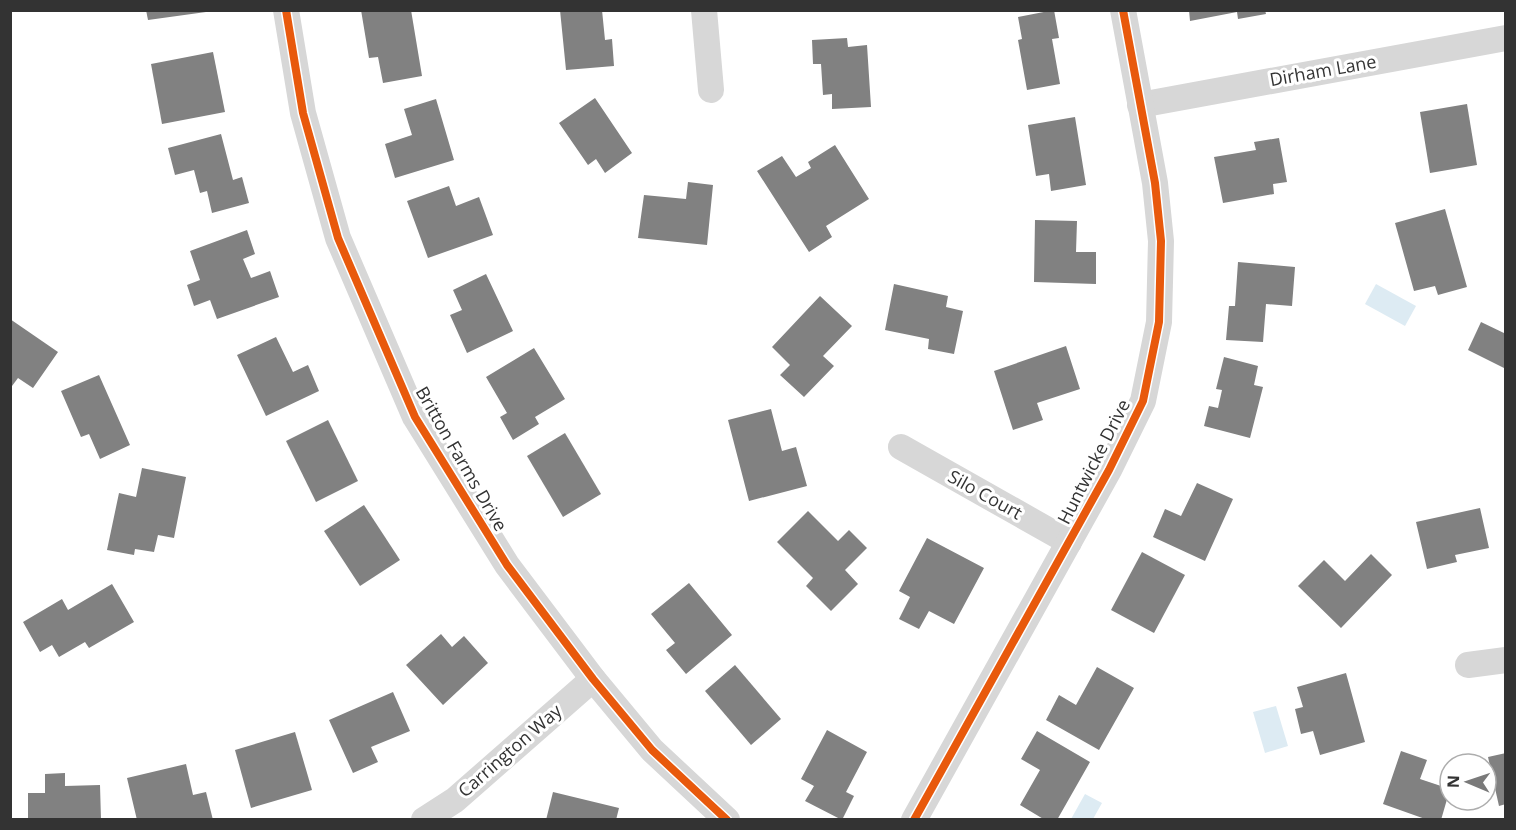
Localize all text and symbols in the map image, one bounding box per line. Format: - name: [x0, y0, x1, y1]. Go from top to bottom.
- street label: Dirham Lane: [1268, 49, 1378, 91]
- street label: Britton Farms Drive: [411, 382, 513, 535]
- street label: Huntwicke Drive: [1051, 395, 1135, 528]
- street label: Silo Court: [944, 464, 1027, 524]
- street label: Carrington Way: [452, 698, 567, 802]
- north arrow: [1438, 752, 1498, 812]
- text: N: [1442, 775, 1464, 788]

